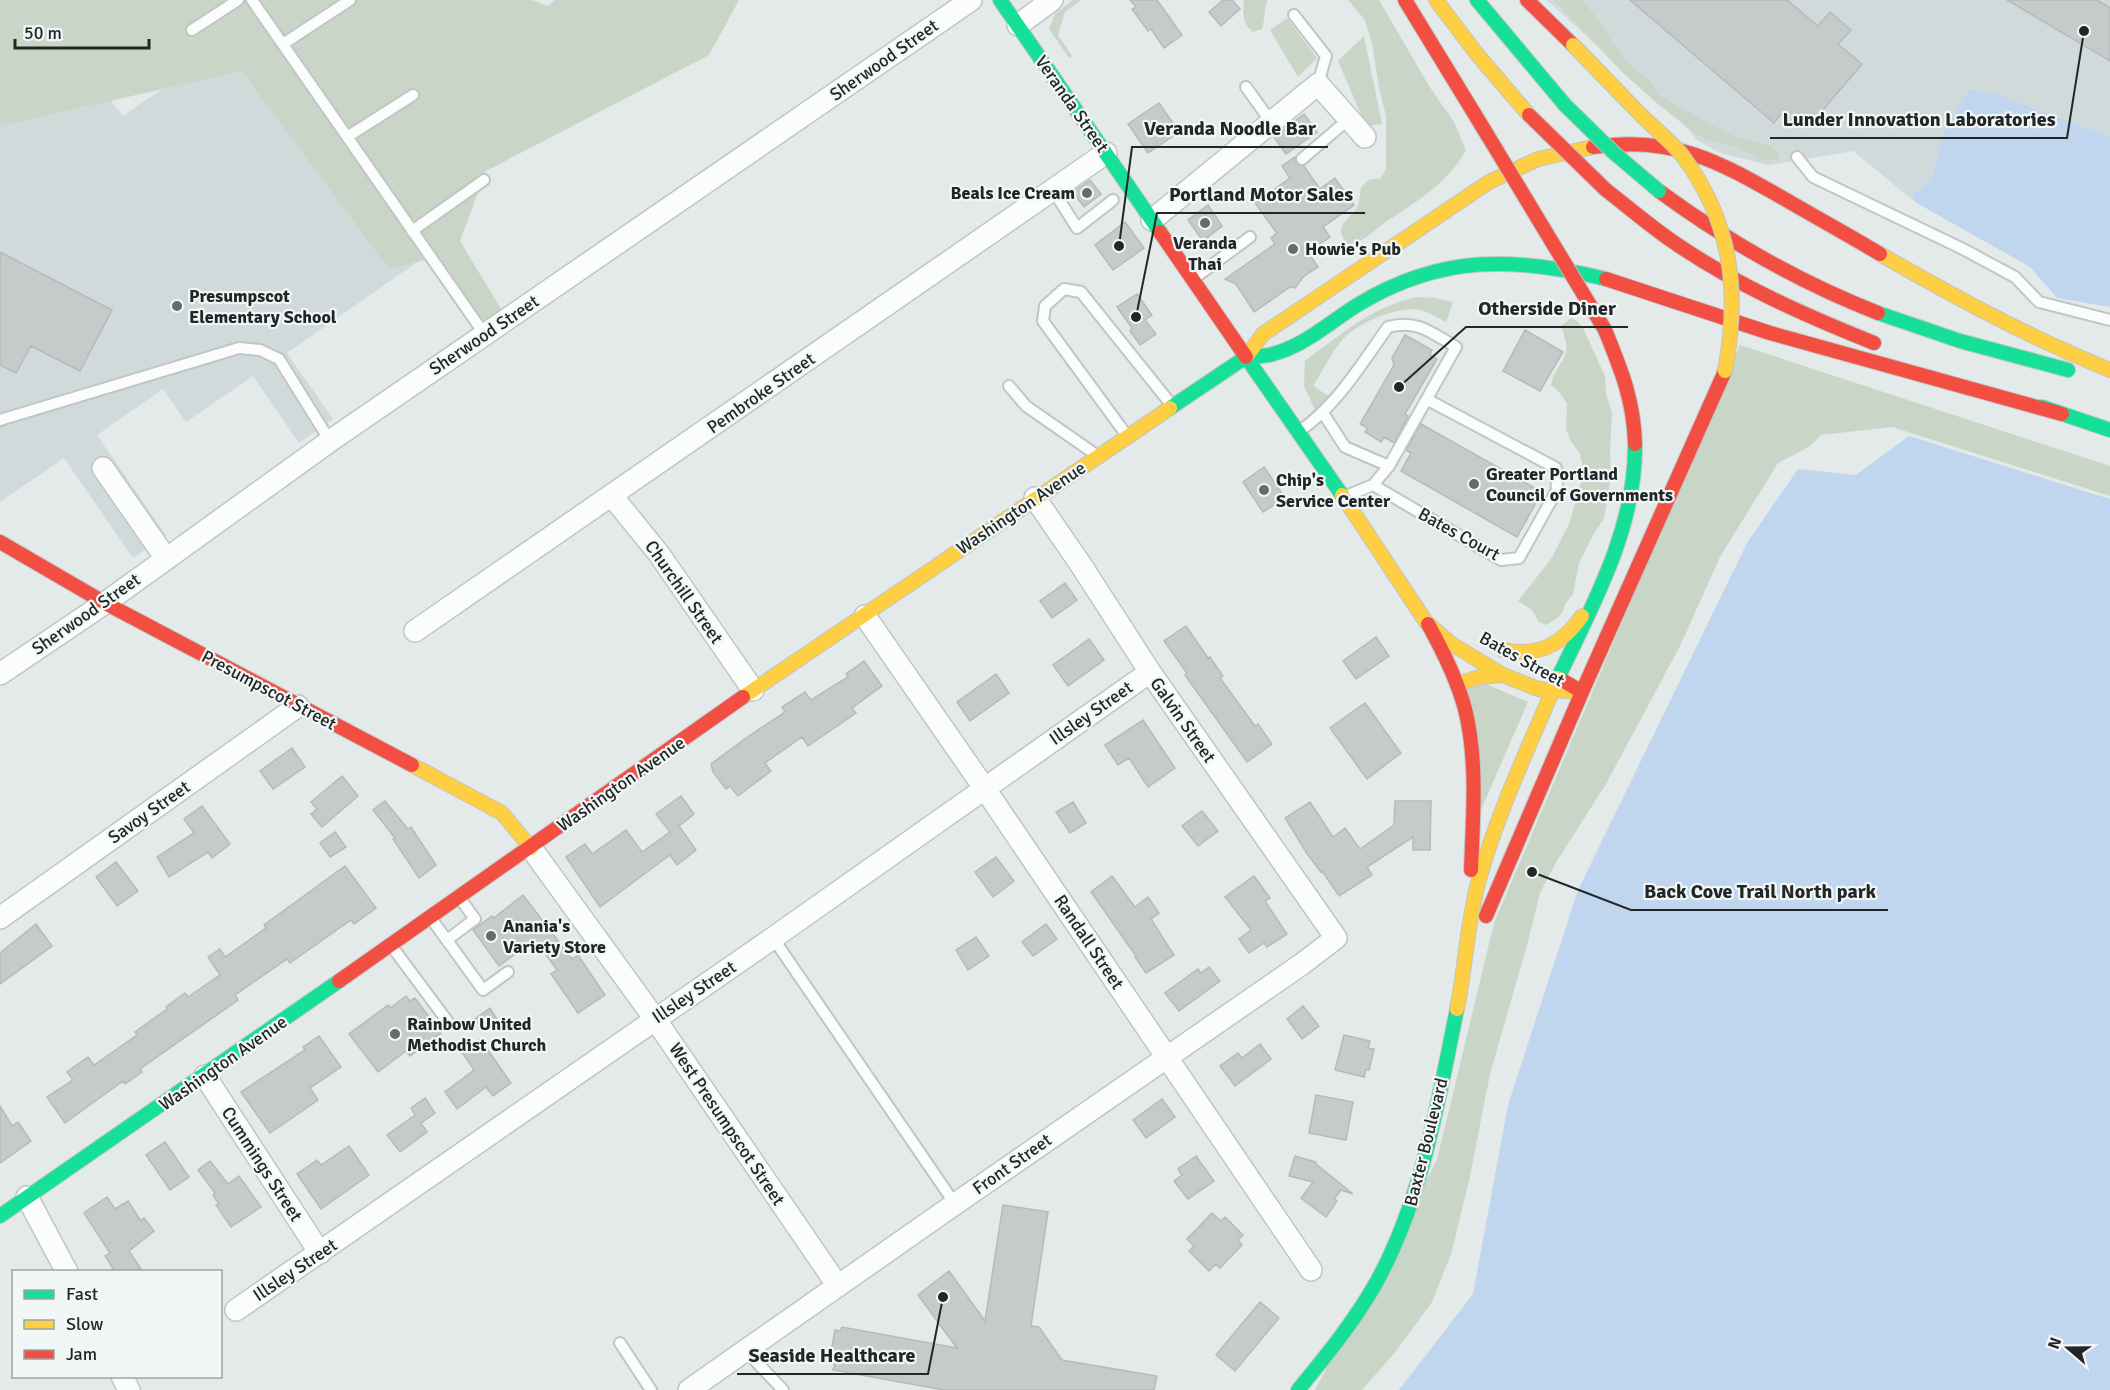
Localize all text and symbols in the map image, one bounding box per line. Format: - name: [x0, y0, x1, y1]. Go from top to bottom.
- scale bar: [15, 12, 148, 50]
- street label: Sherwood Street: [825, 14, 943, 106]
- text: 50 m: [24, 22, 62, 44]
- street label: Veranda Street: [1030, 51, 1114, 157]
- callout: Lunder Innovation Laboratories: [1770, 100, 2067, 138]
- text: Lunder Innovation Laboratories: [1782, 107, 2056, 132]
- callout: Veranda Noodle Bar: [1132, 109, 1328, 147]
- text: Veranda Noodle Bar: [1144, 116, 1316, 141]
- callout: Portland Motor Sales: [1157, 175, 1365, 213]
- place label: Beals Ice Cream: [951, 182, 1075, 204]
- text: Portland Motor Sales: [1169, 182, 1353, 207]
- marker: Beals Ice Cream: [1080, 186, 1094, 200]
- marker: Veranda Thai: [1198, 216, 1212, 230]
- place label: Veranda Thai: [1173, 232, 1237, 275]
- place label: Howie's Pub: [1305, 238, 1401, 260]
- marker: Howie's Pub: [1286, 242, 1300, 256]
- place label: Presumpscot Elementary School: [189, 285, 337, 328]
- callout: Otherside Diner: [1466, 289, 1628, 327]
- street label: Sherwood Street: [425, 290, 543, 380]
- text: Otherside Diner: [1478, 296, 1616, 321]
- marker: Presumpscot Elementary School: [170, 299, 184, 313]
- street label: Pembroke Street: [703, 348, 819, 438]
- street label: Washington Avenue: [952, 457, 1090, 559]
- place label: Greater Portland Council of Governments: [1486, 463, 1673, 506]
- place label: Chip's Service Center: [1276, 469, 1391, 512]
- marker: Greater Portland Council of Governments: [1467, 477, 1481, 491]
- marker: Chip's Service Center: [1257, 483, 1271, 497]
- street label: Bates Court: [1414, 503, 1504, 565]
- street label: Churchill Street: [640, 536, 728, 648]
- street label: Sherwood Street: [27, 568, 145, 660]
- street label: Bates Street: [1476, 627, 1568, 691]
- street label: Presumpscot Street: [198, 645, 340, 735]
- street label: Galvin Street: [1146, 673, 1220, 767]
- street label: Illsley Street: [1045, 676, 1137, 750]
- street label: Washington Avenue: [553, 732, 689, 836]
- street label: Savoy Street: [104, 776, 194, 848]
- callout: Back Cove Trail North park: [1631, 872, 1888, 910]
- text: Back Cove Trail North park: [1644, 879, 1877, 904]
- street label: Randall Street: [1049, 890, 1129, 994]
- place label: Anania's Variety Store: [503, 915, 606, 958]
- marker: Anania's Variety Store: [484, 929, 498, 943]
- street label: Illsley Street: [648, 956, 740, 1028]
- street label: Washington Avenue: [155, 1011, 291, 1115]
- place label: Rainbow United Methodist Church: [407, 1013, 547, 1056]
- marker: Rainbow United Methodist Church: [388, 1027, 402, 1041]
- street label: West Presumpscot Street: [664, 1039, 790, 1209]
- street label: Baxter Boulevard: [1399, 1076, 1453, 1208]
- street label: Cummings Street: [217, 1103, 307, 1225]
- street label: Front Street: [968, 1129, 1056, 1199]
- street label: Illsley Street: [249, 1234, 341, 1306]
- legend: [12, 1270, 222, 1378]
- text: Fast: [66, 1283, 98, 1305]
- text: Slow: [66, 1313, 103, 1335]
- north arrow: [2038, 1318, 2098, 1378]
- text: N: [2044, 1335, 2066, 1352]
- callout: Seaside Healthcare: [737, 1336, 928, 1374]
- text: Jam: [66, 1343, 97, 1365]
- text: Seaside Healthcare: [749, 1343, 916, 1368]

